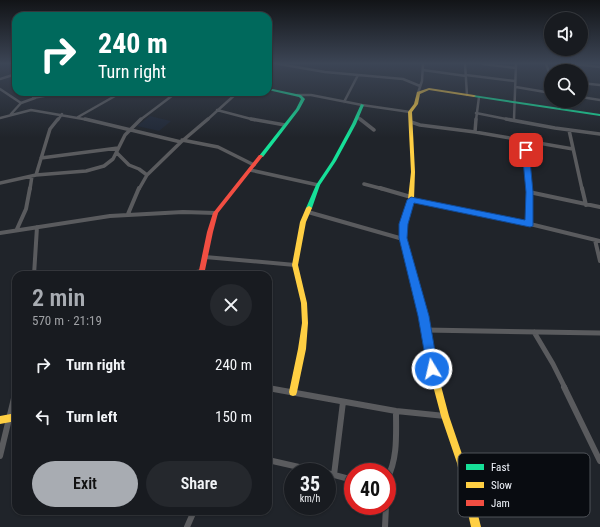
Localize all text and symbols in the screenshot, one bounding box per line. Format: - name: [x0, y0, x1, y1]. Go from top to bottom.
- map controls: [544, 12, 588, 108]
- button: sound: [544, 12, 588, 56]
- text: 240 m: [98, 27, 168, 60]
- icon: right: [32, 28, 84, 80]
- text: Turn right: [98, 61, 166, 82]
- button: search: [544, 64, 588, 108]
- pin: [509, 133, 543, 167]
- icon: arrive: [515, 139, 537, 161]
- text: 2 min: [32, 284, 85, 312]
- button: close: [210, 284, 252, 326]
- text: 570 m · 21:19: [32, 313, 102, 328]
- position arrow: [411, 348, 453, 390]
- icon: right: [32, 354, 54, 376]
- text: Turn right: [66, 356, 125, 374]
- text: 240 m: [215, 356, 252, 374]
- icon: left: [32, 406, 54, 428]
- text: Turn left: [66, 408, 117, 426]
- text: 150 m: [215, 408, 252, 426]
- legend: [458, 453, 590, 517]
- button: Exit: [32, 461, 138, 507]
- button: Share: [146, 461, 252, 507]
- text: Fast: [491, 461, 510, 474]
- speed limit sign: 40: [344, 463, 396, 515]
- text: 35: [300, 472, 320, 496]
- text: Slow: [491, 479, 512, 492]
- text: km/h: [300, 493, 320, 504]
- text: Jam: [491, 497, 510, 510]

